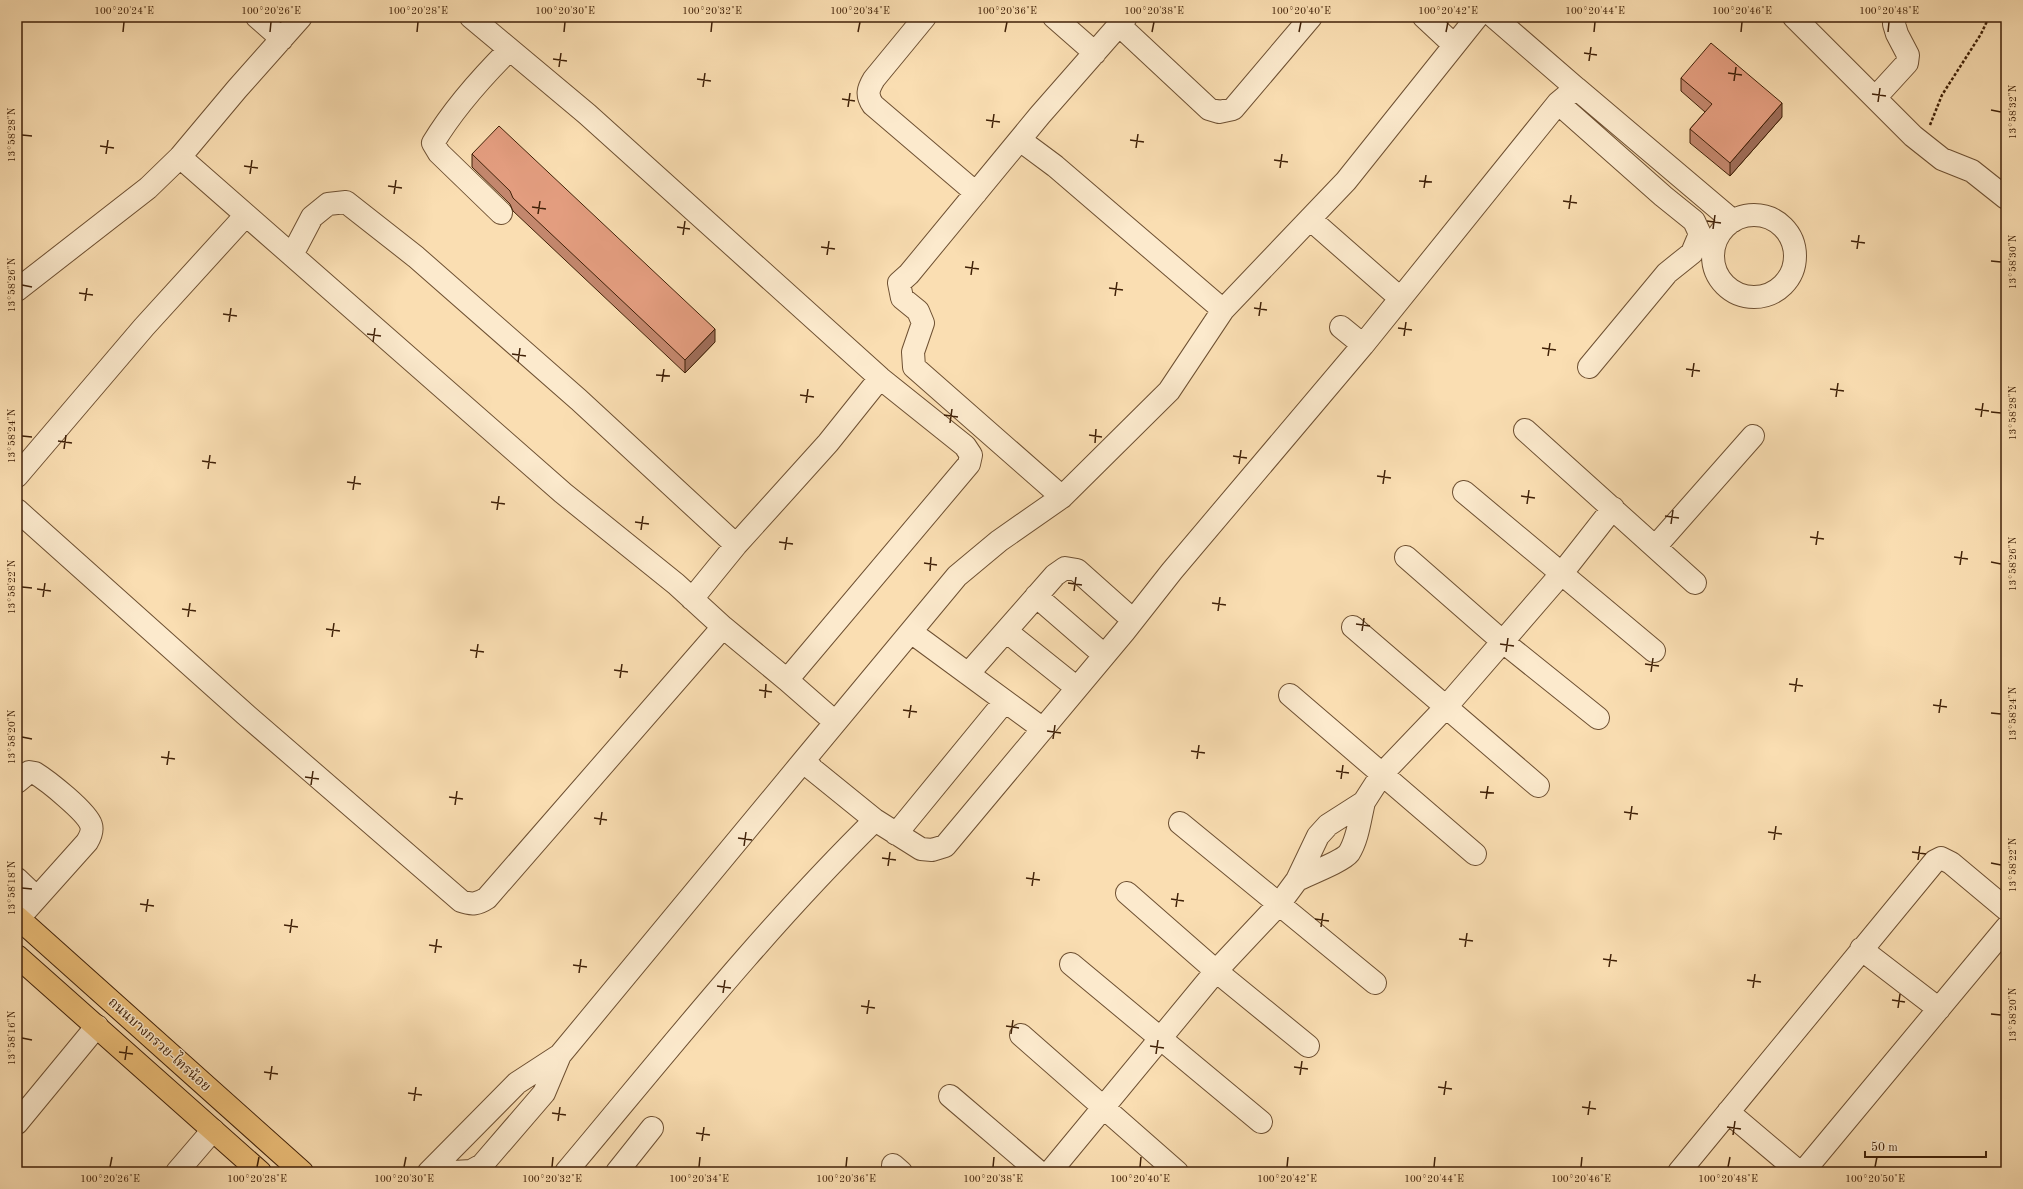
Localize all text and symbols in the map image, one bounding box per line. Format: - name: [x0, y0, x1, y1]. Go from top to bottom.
- text: 100°20'24"E: [94, 6, 154, 16]
- text: 100°20'26"E: [241, 6, 301, 16]
- text: 100°20'28"E: [388, 6, 448, 16]
- text: 100°20'30"E: [535, 6, 595, 16]
- text: 100°20'32"E: [682, 6, 742, 16]
- text: 100°20'34"E: [830, 6, 890, 16]
- text: 100°20'36"E: [977, 6, 1037, 16]
- text: 100°20'38"E: [1124, 6, 1184, 16]
- text: 100°20'40"E: [1271, 6, 1331, 16]
- text: 100°20'42"E: [1418, 6, 1478, 16]
- text: 100°20'44"E: [1565, 6, 1625, 16]
- text: 100°20'46"E: [1712, 6, 1772, 16]
- text: 100°20'48"E: [1859, 6, 1919, 16]
- text: 13°58'32"N: [2008, 84, 2018, 139]
- text: 13°58'28"N: [7, 107, 17, 162]
- text: 13°58'30"N: [2008, 234, 2018, 289]
- text: 13°58'26"N: [7, 257, 17, 312]
- text: 13°58'28"N: [2008, 385, 2018, 440]
- text: 13°58'24"N: [7, 408, 17, 463]
- text: 13°58'26"N: [2008, 536, 2018, 591]
- text: 13°58'22"N: [7, 559, 17, 614]
- text: 13°58'24"N: [2008, 686, 2018, 741]
- text: 13°58'20"N: [7, 709, 17, 764]
- text: 13°58'22"N: [2008, 837, 2018, 892]
- text: 13°58'18"N: [7, 860, 17, 915]
- text: 13°58'20"N: [2008, 987, 2018, 1042]
- street label: ถนนบางกรวย-ไทรน้อย: [105, 992, 216, 1094]
- text: 13°58'16"N: [7, 1010, 17, 1065]
- scale bar: [1865, 1133, 1986, 1159]
- text: 50 m: [1871, 1141, 1898, 1154]
- text: 100°20'26"E: [80, 1174, 140, 1184]
- text: 100°20'28"E: [227, 1174, 287, 1184]
- text: 100°20'30"E: [374, 1174, 434, 1184]
- text: 100°20'32"E: [522, 1174, 582, 1184]
- text: 100°20'34"E: [669, 1174, 729, 1184]
- text: 100°20'36"E: [816, 1174, 876, 1184]
- text: 100°20'38"E: [963, 1174, 1023, 1184]
- text: 100°20'40"E: [1110, 1174, 1170, 1184]
- text: 100°20'42"E: [1257, 1174, 1317, 1184]
- text: 100°20'44"E: [1404, 1174, 1464, 1184]
- text: 100°20'46"E: [1551, 1174, 1611, 1184]
- text: 100°20'48"E: [1698, 1174, 1758, 1184]
- text: 100°20'50"E: [1845, 1174, 1905, 1184]

